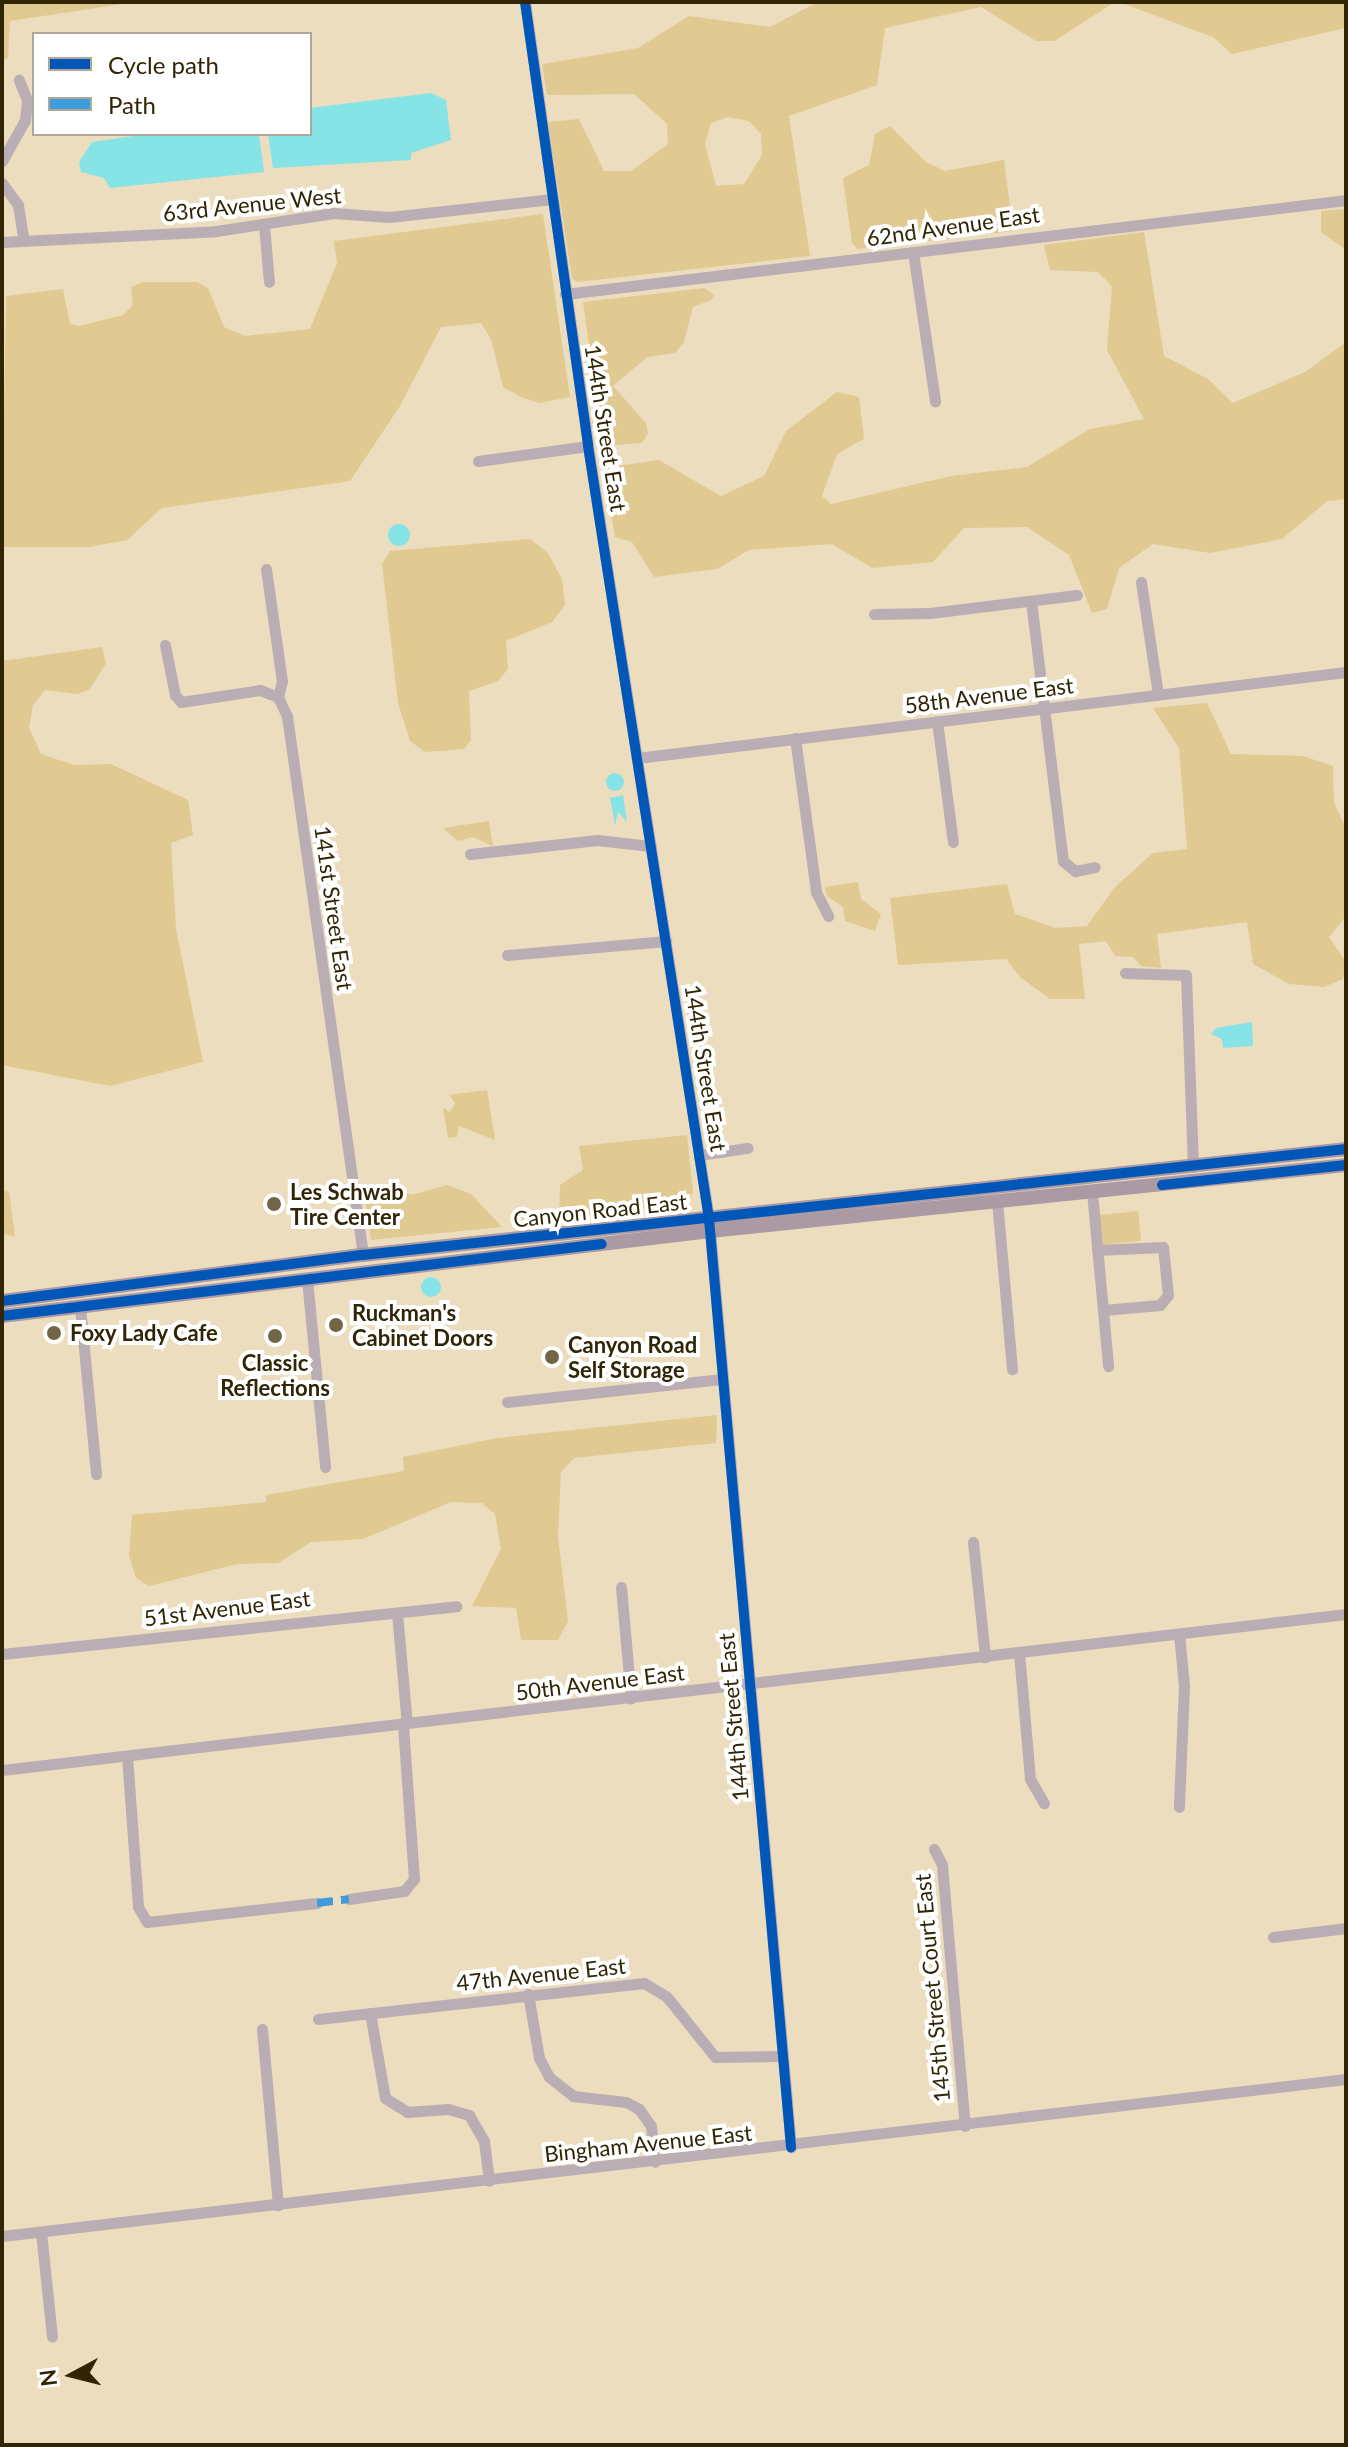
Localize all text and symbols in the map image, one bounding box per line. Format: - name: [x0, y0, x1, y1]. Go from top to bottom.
- legend: [32, 32, 312, 136]
- text: Cycle path: [108, 50, 219, 79]
- text: Path: [108, 90, 156, 119]
- street label: 63rd Avenue West: [161, 181, 343, 227]
- street label: 62nd Avenue East: [864, 201, 1042, 251]
- street label: 144th Street East: [580, 343, 632, 513]
- street label: 58th Avenue East: [903, 671, 1075, 719]
- street label: 141st Street East: [309, 824, 359, 992]
- street label: 144th Street East: [680, 983, 732, 1153]
- place label: Les Schwab Tire Center: [290, 1178, 404, 1230]
- street label: Canyon Road East: [512, 1188, 688, 1232]
- marker: Les Schwab Tire Center: [265, 1195, 283, 1213]
- place label: Ruckman's Cabinet Doors: [352, 1299, 493, 1350]
- marker: Ruckman's Cabinet Doors: [327, 1316, 345, 1334]
- place label: Foxy Lady Cafe: [70, 1320, 219, 1346]
- marker: Foxy Lady Cafe: [45, 1324, 63, 1342]
- marker: Classic Reflections: [266, 1327, 284, 1345]
- place label: Canyon Road Self Storage: [568, 1331, 697, 1382]
- marker: Canyon Road Self Storage: [543, 1348, 561, 1366]
- place label: Classic Reflections: [220, 1349, 330, 1400]
- street label: 51st Avenue East: [142, 1585, 312, 1631]
- street label: 144th Street East: [713, 1632, 753, 1802]
- street label: 50th Avenue East: [514, 1658, 686, 1706]
- street label: 145th Street Court East: [909, 1873, 955, 2103]
- street label: 47th Avenue East: [455, 1952, 627, 1996]
- street label: Bingham Avenue East: [543, 2119, 753, 2167]
- north arrow: [32, 2335, 112, 2415]
- text: N: [33, 2368, 62, 2388]

